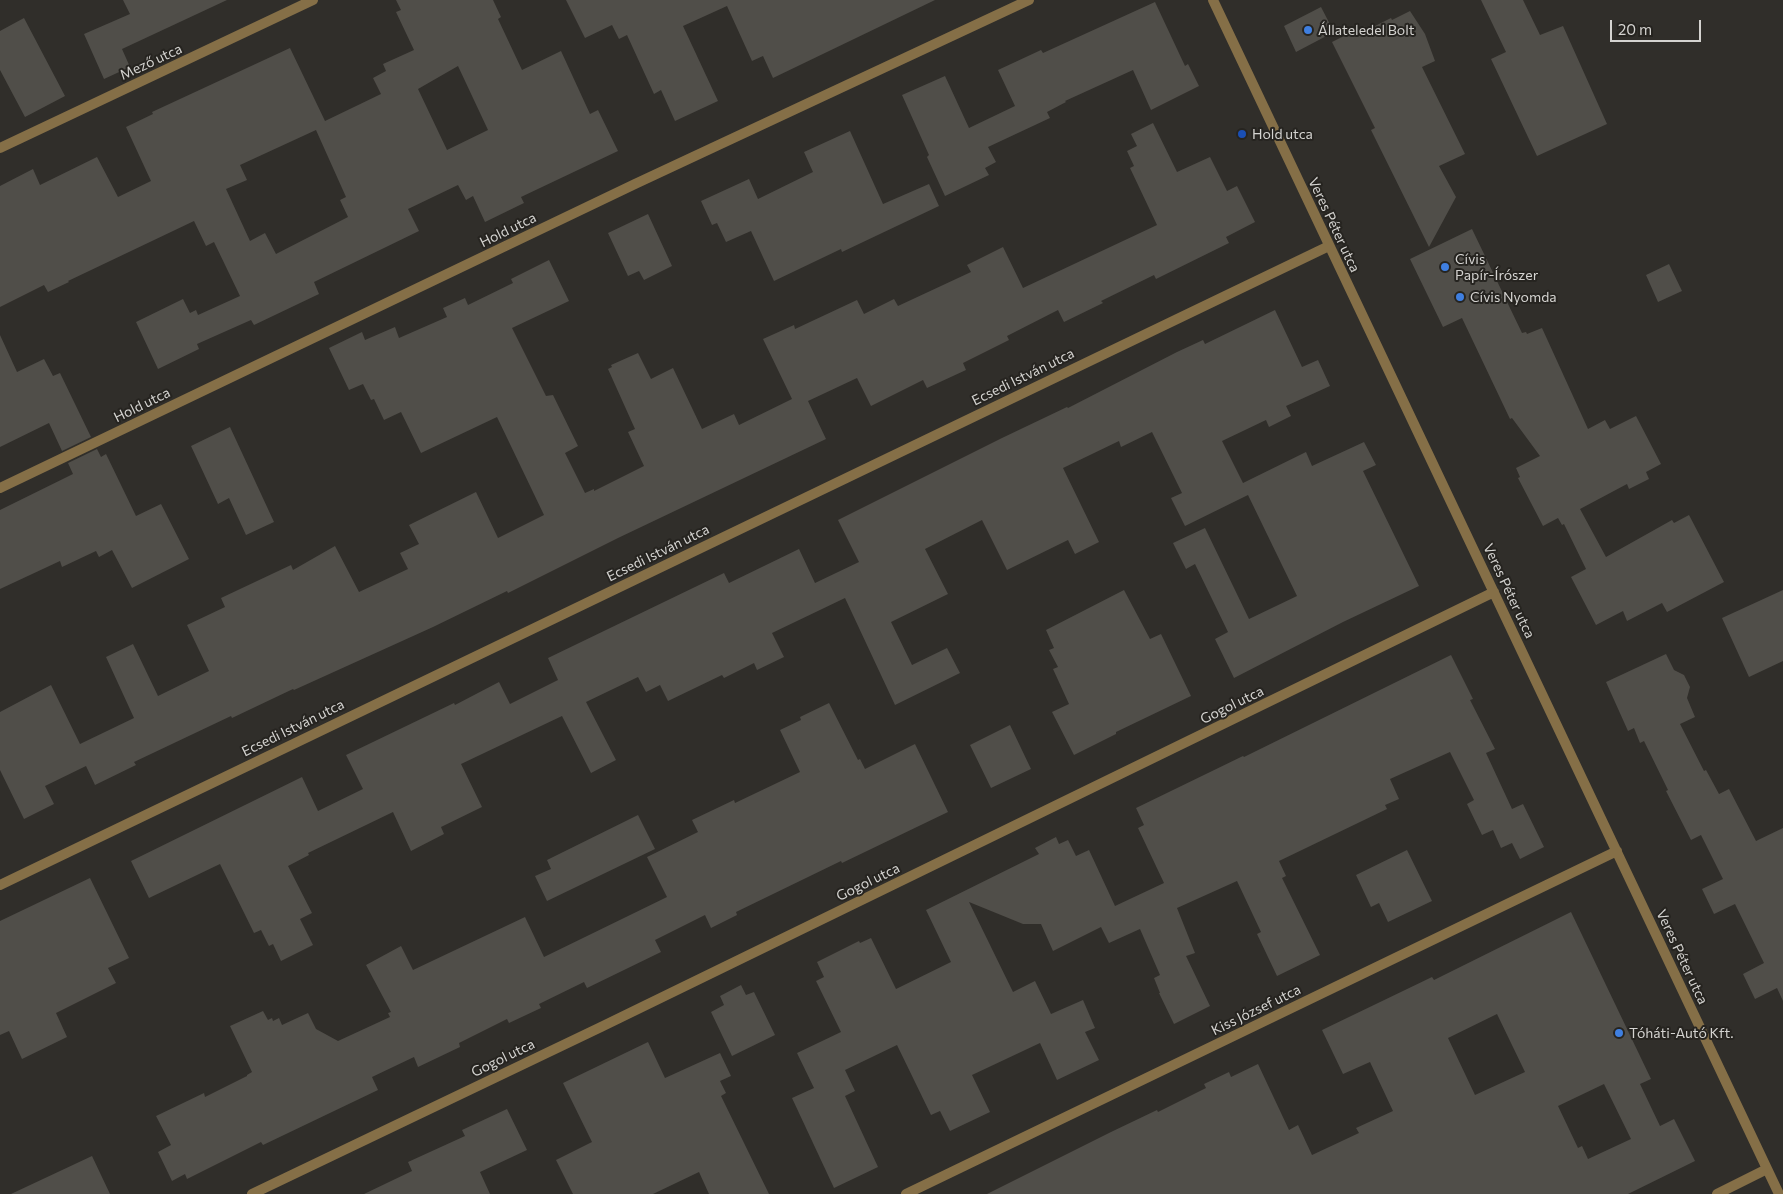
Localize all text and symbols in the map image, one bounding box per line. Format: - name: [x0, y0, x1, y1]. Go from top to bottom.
- scale bar: [1613, 10, 1704, 42]
- text: 20 m: [1618, 20, 1652, 38]
- place label: Állateledel Bolt: [1318, 22, 1414, 38]
- marker: Állateledel Bolt: [1302, 24, 1314, 36]
- street label: Mező utca: [117, 40, 185, 84]
- place label: Hold utca: [1252, 126, 1313, 142]
- marker: Hold utca: [1236, 128, 1248, 140]
- street label: Veres Péter utca: [1305, 175, 1363, 275]
- street label: Hold utca: [477, 209, 539, 251]
- place label: Cívis Papír-Írószer: [1455, 251, 1538, 284]
- marker: Cívis Papír-Írószer: [1439, 261, 1451, 273]
- place label: Cívis Nyomda: [1470, 289, 1557, 305]
- marker: Cívis Nyomda: [1454, 291, 1466, 303]
- street label: Ecsedi István utca: [969, 345, 1077, 409]
- street label: Hold utca: [111, 384, 173, 426]
- street label: Ecsedi István utca: [604, 521, 712, 585]
- street label: Veres Péter utca: [1480, 541, 1538, 641]
- street label: Gogol utca: [1198, 682, 1266, 728]
- street label: Ecsedi István utca: [239, 696, 347, 760]
- street label: Gogol utca: [834, 859, 902, 905]
- street label: Veres Péter utca: [1653, 907, 1711, 1007]
- street label: Kiss József utca: [1209, 981, 1303, 1039]
- place label: Tóháti-Autó Kft.: [1629, 1025, 1734, 1041]
- marker: Tóháti-Autó Kft.: [1613, 1027, 1625, 1039]
- street label: Gogol utca: [469, 1035, 537, 1081]

